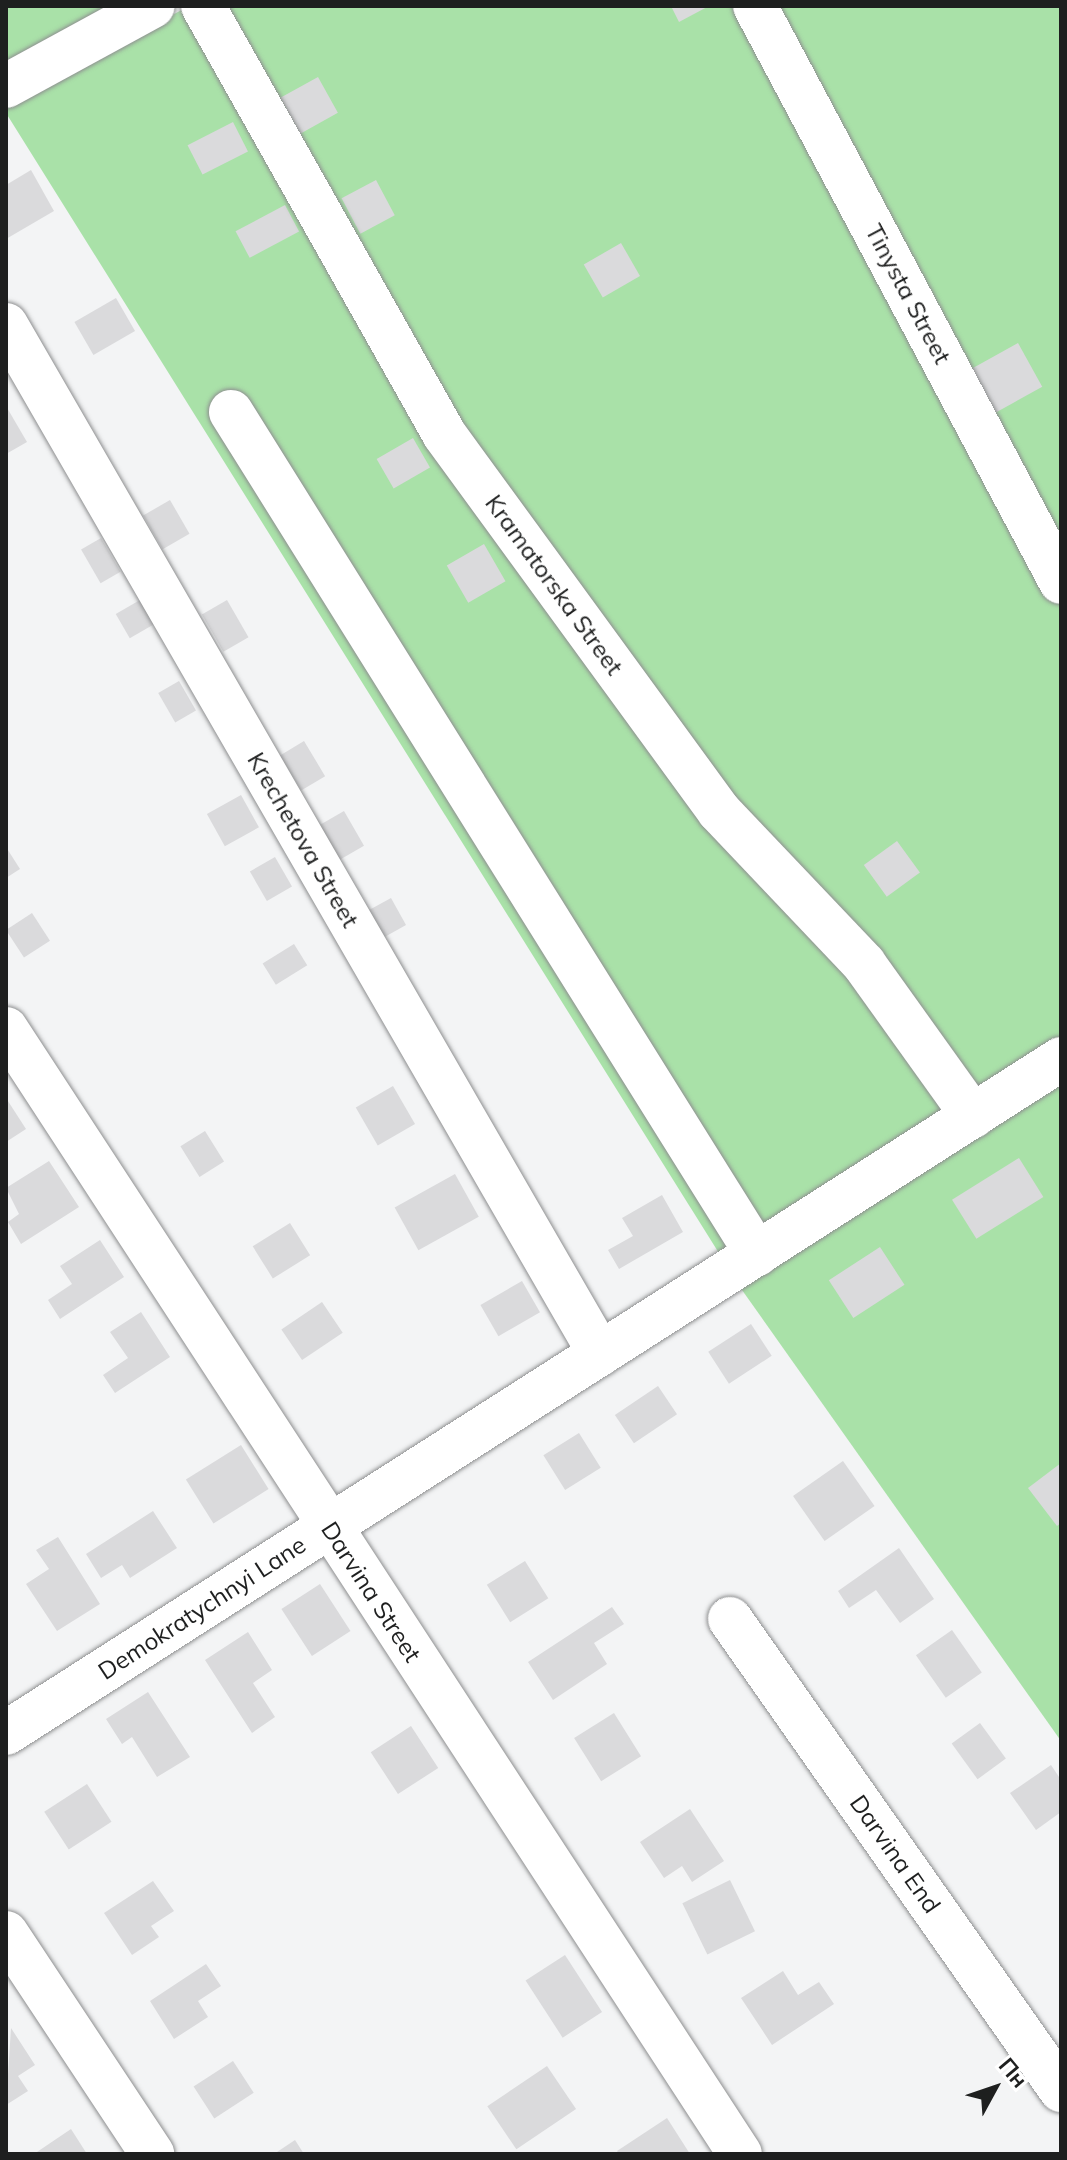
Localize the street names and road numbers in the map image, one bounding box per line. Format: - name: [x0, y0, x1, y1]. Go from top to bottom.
- street label: Tinysta Street: [859, 219, 957, 369]
- street label: Kramatorska Street: [479, 489, 629, 681]
- street label: Krechetova Street: [241, 747, 365, 933]
- street label: Darvina Street: [315, 1517, 427, 1667]
- street label: Demokratychnyi Lane: [93, 1530, 311, 1686]
- street label: Darvina End: [844, 1789, 946, 1919]

